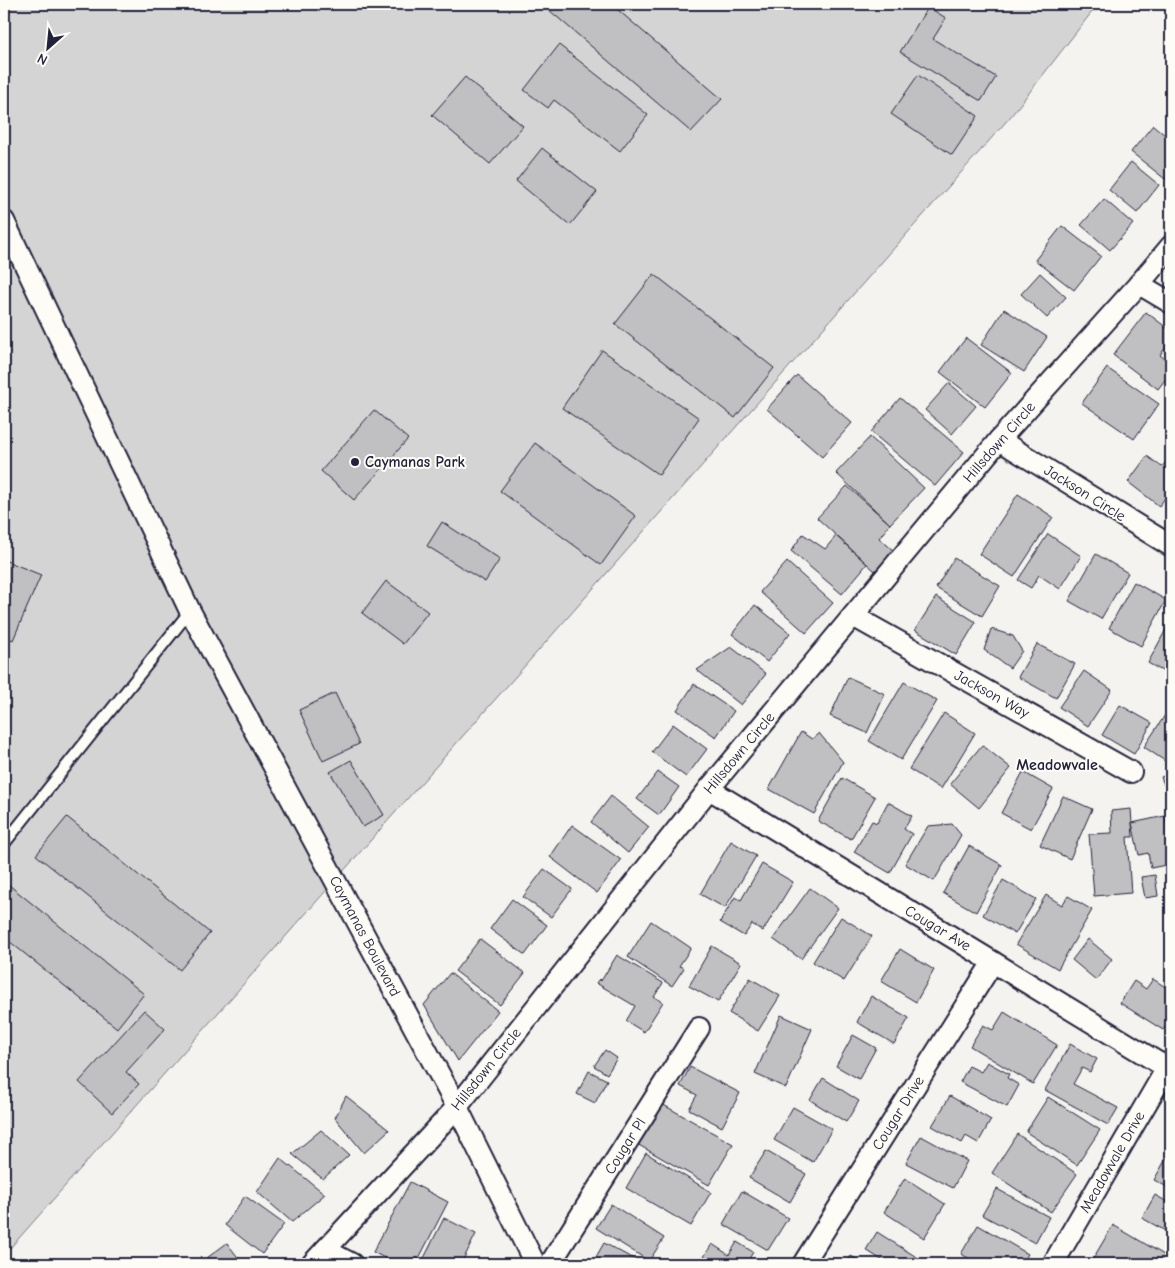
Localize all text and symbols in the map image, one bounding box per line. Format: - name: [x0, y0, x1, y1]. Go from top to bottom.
- north arrow: [22, 22, 72, 72]
- text: N: [34, 49, 50, 69]
- street label: Hillsdown Circle: [959, 398, 1039, 486]
- place label: Caymanas Park: [365, 453, 466, 471]
- marker: Caymanas Park: [349, 456, 361, 468]
- street label: Jackson Circle: [1041, 461, 1129, 525]
- street label: Jackson Way: [951, 666, 1033, 722]
- street label: Hillsdown Circle: [700, 708, 779, 798]
- district label: Meadowvale: [1016, 756, 1098, 774]
- street label: Caymanas Boulevard: [326, 873, 404, 999]
- street label: Cougar Ave: [902, 901, 975, 955]
- street label: Hillsdown Circle: [447, 1024, 525, 1114]
- street label: Cougar Drive: [868, 1072, 928, 1153]
- street label: Meadowvale Drive: [1076, 1108, 1149, 1216]
- street label: Cougar Pl: [601, 1114, 649, 1178]

